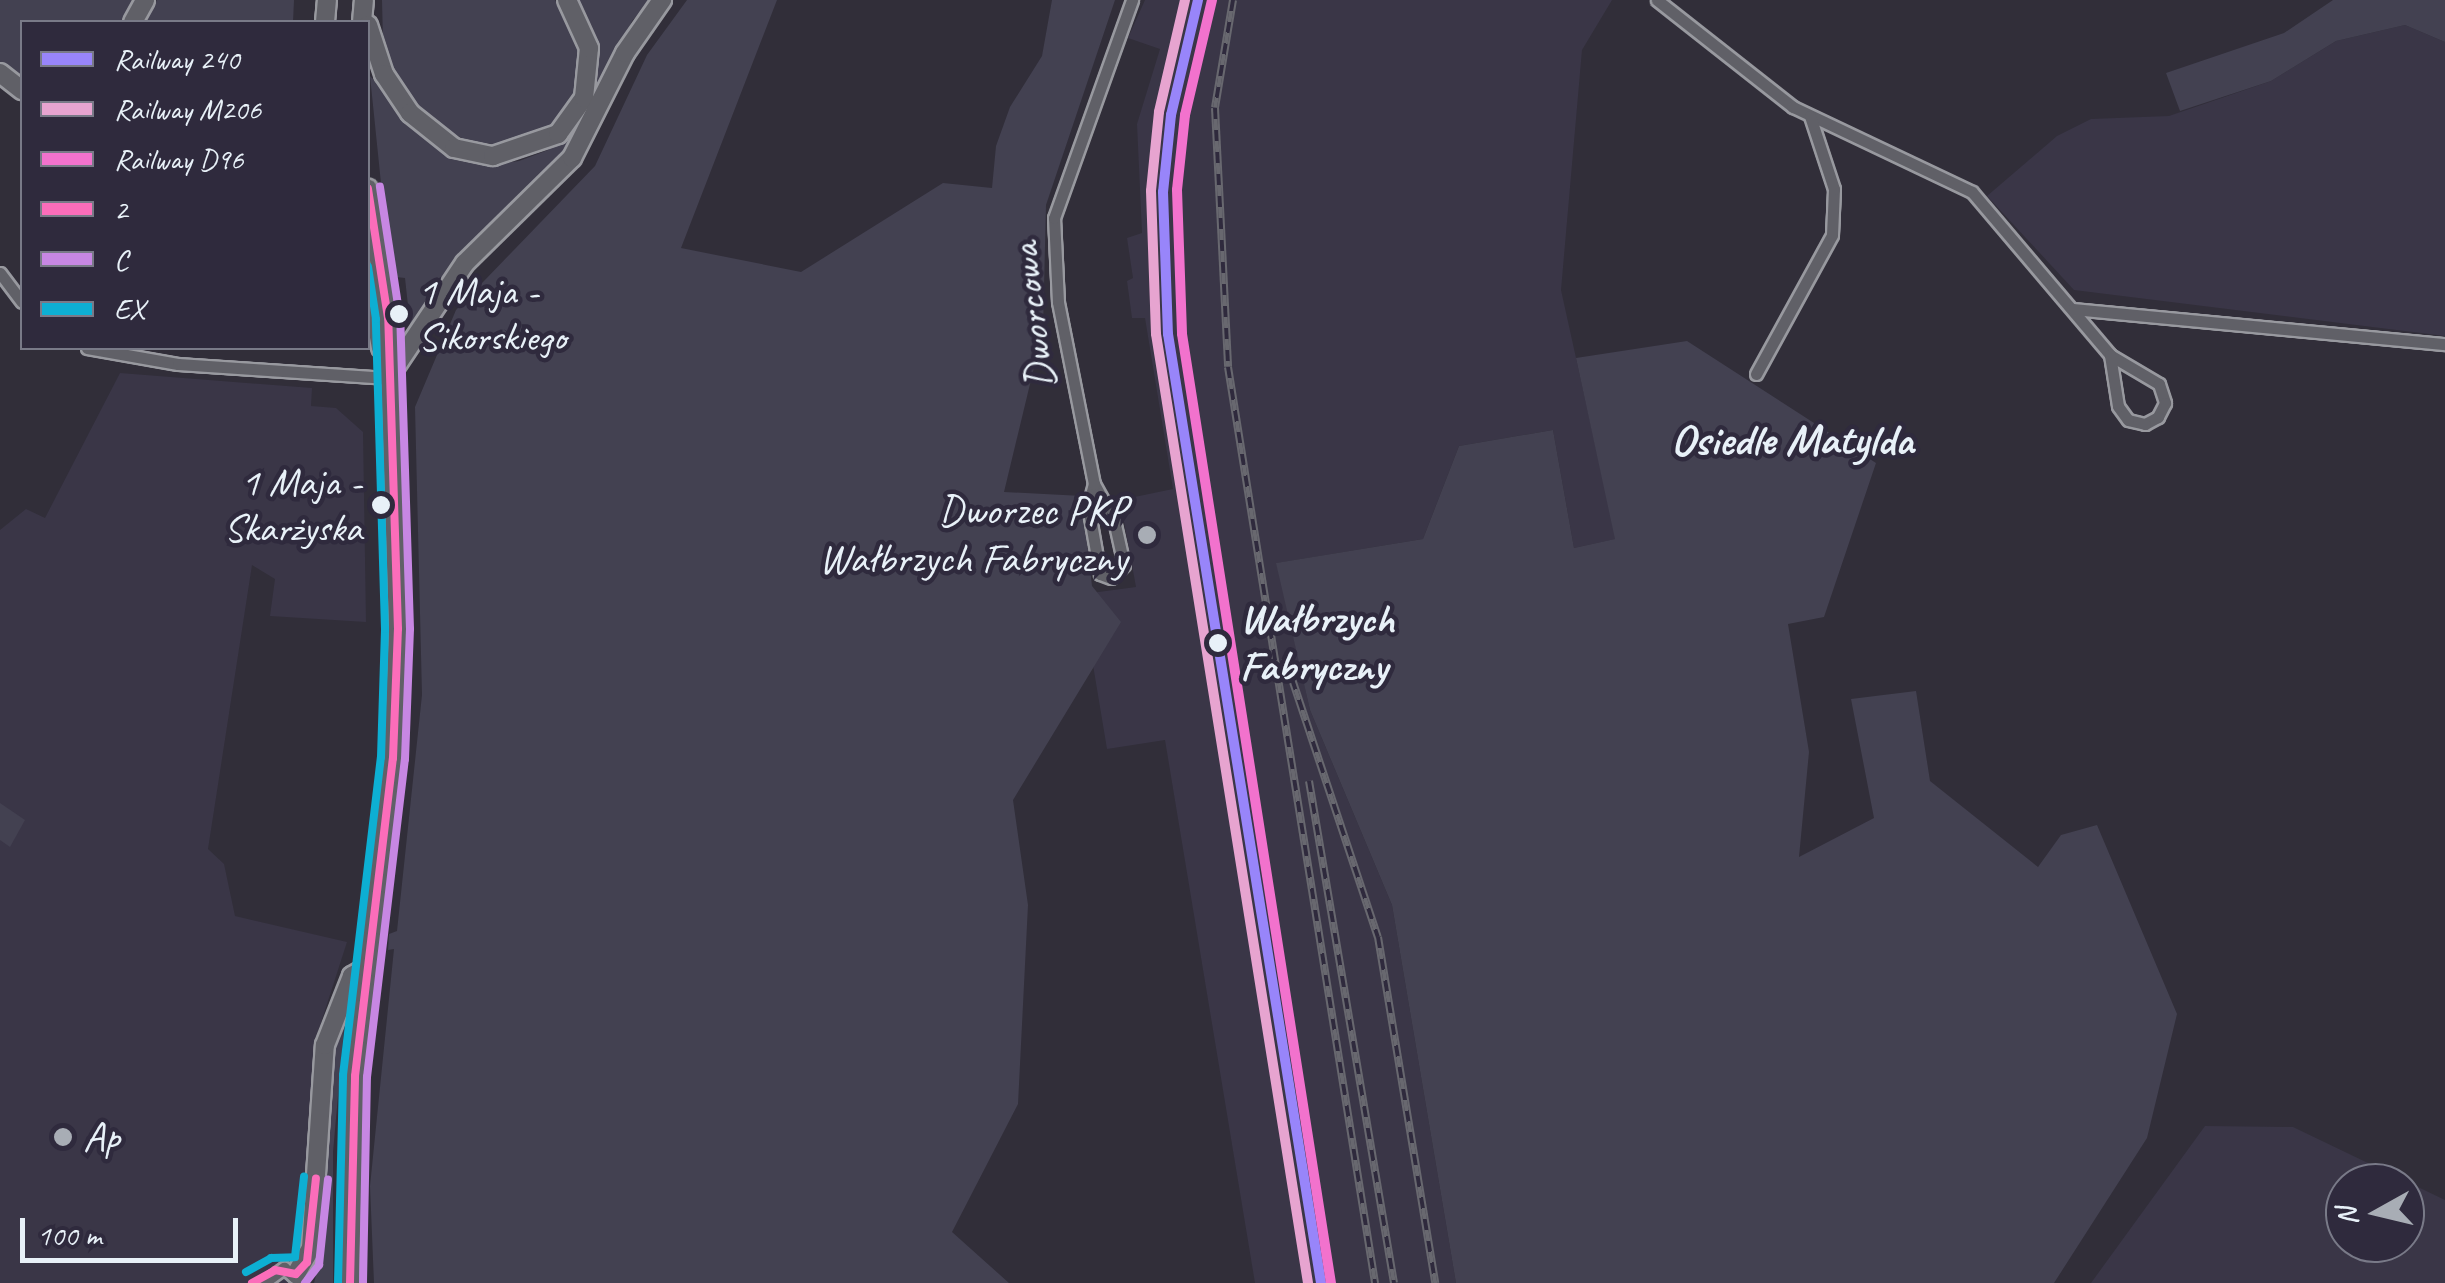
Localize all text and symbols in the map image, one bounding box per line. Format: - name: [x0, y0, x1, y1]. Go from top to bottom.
- legend: [20, 20, 370, 350]
- text: Railway 240: [114, 40, 239, 78]
- text: Railway M206: [114, 90, 261, 128]
- text: Railway D96: [114, 140, 243, 178]
- text: 2: [114, 190, 128, 228]
- text: C: [114, 240, 128, 278]
- street label: Dworcowa: [999, 240, 1067, 392]
- place label: 1 Maja - Sikorskiego: [418, 267, 566, 361]
- text: EX: [114, 290, 144, 328]
- marker: 1 Maja - Sikorskiego: [389, 304, 409, 324]
- district label: Osiedle Matylda: [1671, 413, 1913, 467]
- place label: 1 Maja - Skarżyska: [224, 458, 362, 552]
- place label: Dworzec PKP Wałbrzych Fabryczny: [819, 486, 1127, 584]
- marker: 1 Maja - Skarżyska: [371, 495, 391, 515]
- marker: Dworzec PKP Wałbrzych Fabryczny: [1136, 524, 1158, 546]
- place label: Wałbrzych Fabryczny: [1240, 594, 1394, 692]
- marker: Wałbrzych Fabryczny: [1205, 630, 1231, 656]
- place label: Ap: [83, 1112, 120, 1162]
- marker: Ap: [52, 1126, 74, 1148]
- north arrow: [2325, 1163, 2425, 1263]
- scale bar: [25, 1198, 242, 1260]
- text: N: [2328, 1206, 2365, 1228]
- text: 100 m: [37, 1216, 102, 1254]

